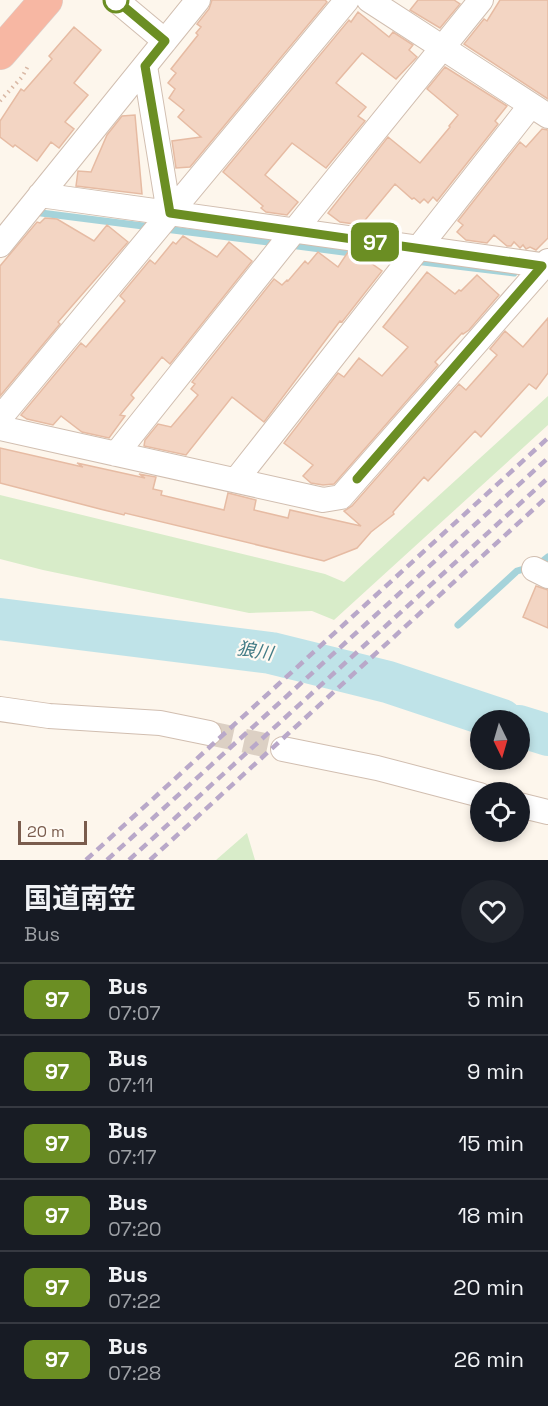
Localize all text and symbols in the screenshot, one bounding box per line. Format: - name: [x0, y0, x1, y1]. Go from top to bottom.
- unlabelled marker: [103, 0, 129, 13]
- line badge: 97: [348, 222, 402, 262]
- text: 97: [363, 229, 387, 256]
- water label: 狼川: [236, 636, 277, 665]
- north arrow: [470, 710, 530, 770]
- map controls: [470, 710, 530, 842]
- button: locate: [470, 782, 530, 842]
- scale bar: [18, 818, 87, 846]
- text: 20 m: [27, 821, 65, 842]
- text: 国道南笠: [24, 880, 136, 916]
- button: heart: [461, 880, 524, 943]
- text: Bus: [24, 921, 60, 947]
- text: Bus: [108, 972, 148, 1000]
- text: 5 min: [467, 985, 524, 1013]
- text: 97: [45, 986, 69, 1013]
- text: 07:07: [108, 1000, 161, 1026]
- text: Bus: [108, 1044, 148, 1072]
- text: 9 min: [467, 1057, 524, 1085]
- text: 97: [45, 1058, 69, 1085]
- text: 07:11: [108, 1072, 154, 1098]
- text: Bus: [108, 1116, 148, 1144]
- text: 15 min: [458, 1129, 524, 1157]
- text: 97: [45, 1130, 69, 1157]
- text: 07:17: [108, 1144, 156, 1170]
- text: Bus: [108, 1188, 148, 1216]
- text: 18 min: [458, 1201, 524, 1229]
- text: 97: [45, 1202, 69, 1229]
- text: 07:20: [108, 1216, 162, 1242]
- text: Bus: [108, 1260, 148, 1288]
- text: 20 min: [453, 1273, 524, 1301]
- text: 97: [45, 1274, 69, 1301]
- text: 07:22: [108, 1288, 161, 1314]
- text: Bus: [108, 1332, 148, 1360]
- text: 26 min: [454, 1345, 524, 1373]
- text: 97: [45, 1346, 69, 1373]
- text: 07:28: [108, 1360, 161, 1386]

